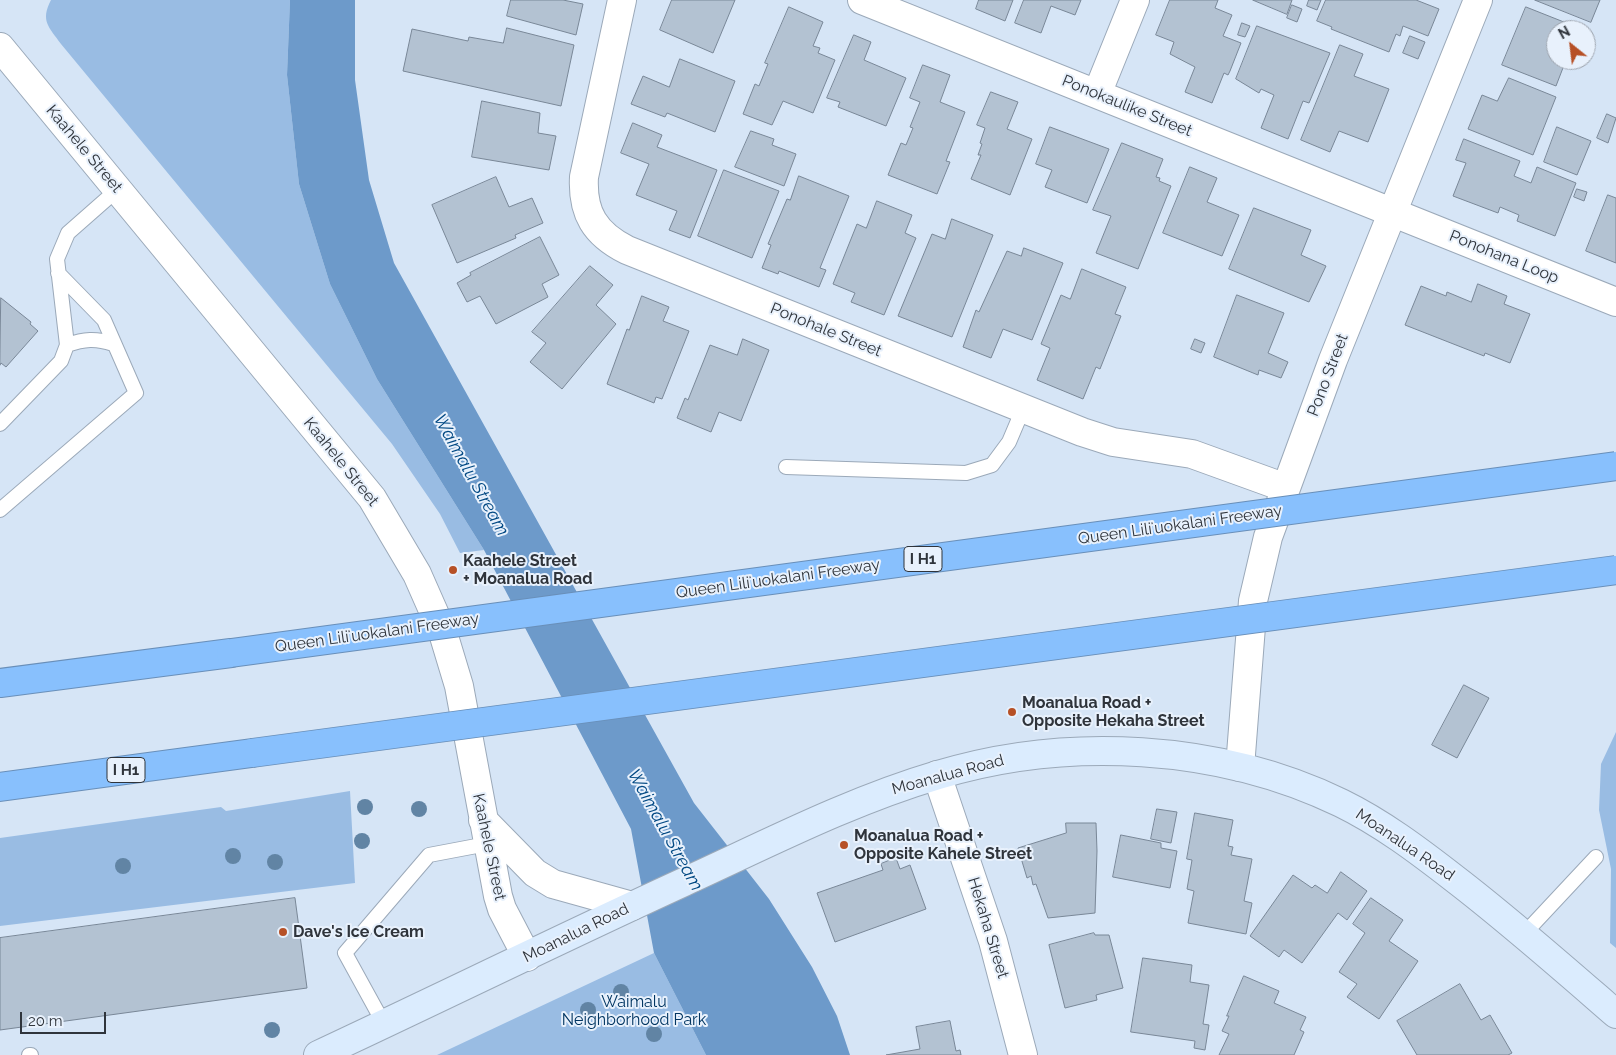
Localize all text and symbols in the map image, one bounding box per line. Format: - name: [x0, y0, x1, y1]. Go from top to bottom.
- north arrow: [1546, 20, 1596, 70]
- text: N: [1556, 23, 1573, 42]
- street label: Ponokaulike Street: [1059, 71, 1195, 141]
- street label: Kaahele Street: [42, 101, 126, 197]
- street label: Ponohana Loop: [1446, 226, 1562, 288]
- street label: Ponohale Street: [768, 299, 884, 361]
- street label: Pono Street: [1304, 331, 1352, 419]
- water label: Waimalu Stream: [429, 410, 513, 540]
- street label: Kaahele Street: [299, 414, 383, 510]
- street label: Queen Liliʻuokalani Freeway: [1077, 501, 1283, 549]
- road number: I H1: [904, 546, 942, 572]
- place label: Kaahele Street + Moanalua Road: [463, 551, 593, 589]
- street label: Queen Liliʻuokalani Freeway: [675, 555, 881, 603]
- marker: Kaahele Street + Moanalua Road: [447, 564, 459, 576]
- street label: Queen Liliʻuokalani Freeway: [274, 609, 480, 657]
- place label: Moanalua Road + Opposite Hekaha Street: [1022, 693, 1205, 731]
- marker: Moanalua Road + Opposite Hekaha Street: [1006, 706, 1018, 718]
- street label: Moanalua Road: [890, 751, 1006, 799]
- road number: I H1: [107, 758, 145, 782]
- water label: Waimalu Stream: [623, 765, 707, 895]
- street label: Kaahele Street: [468, 792, 510, 902]
- street label: Moanalua Road: [1352, 805, 1458, 885]
- place label: Moanalua Road + Opposite Kahele Street: [854, 826, 1032, 864]
- marker: Moanalua Road + Opposite Kahele Street: [838, 839, 850, 851]
- street label: Hekaha Street: [964, 875, 1012, 981]
- street label: Moanalua Road: [520, 899, 632, 967]
- place label: Dave's Ice Cream: [293, 922, 424, 942]
- marker: Dave's Ice Cream: [277, 926, 289, 938]
- park label: Waimalu Neighborhood Park: [562, 992, 706, 1030]
- scale bar: [22, 1002, 109, 1034]
- text: 20 m: [28, 1012, 63, 1030]

